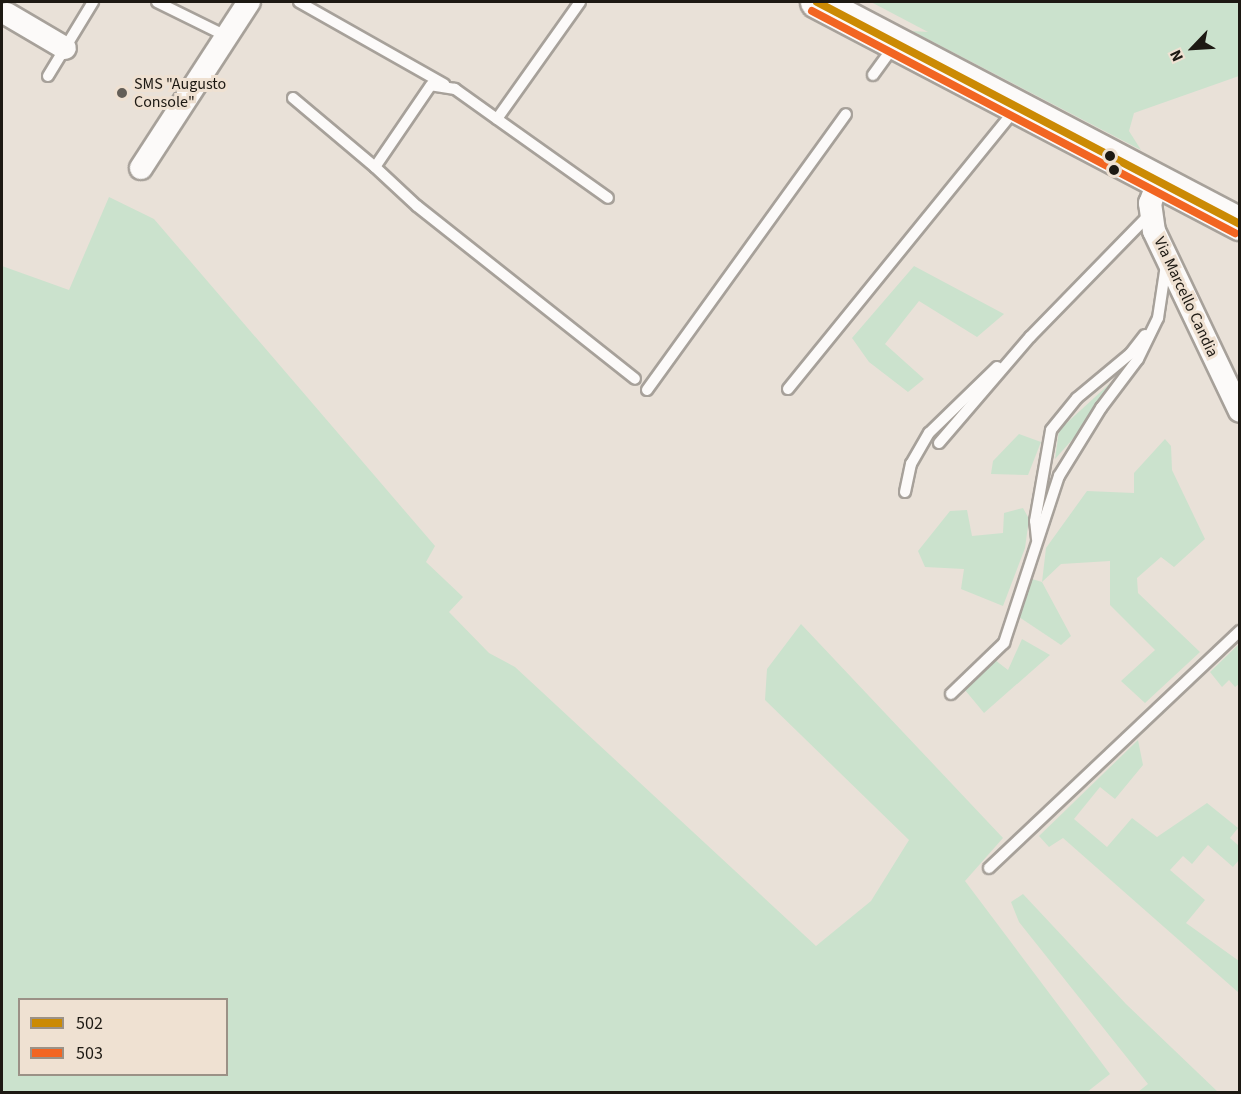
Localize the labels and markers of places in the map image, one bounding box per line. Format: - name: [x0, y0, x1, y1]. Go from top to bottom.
- place label: SMS "Augusto Console": [134, 74, 226, 112]
- marker: SMS "Augusto Console": [115, 86, 129, 100]
- unlabelled marker: [1104, 150, 1116, 162]
- unlabelled marker: [1108, 164, 1120, 176]

